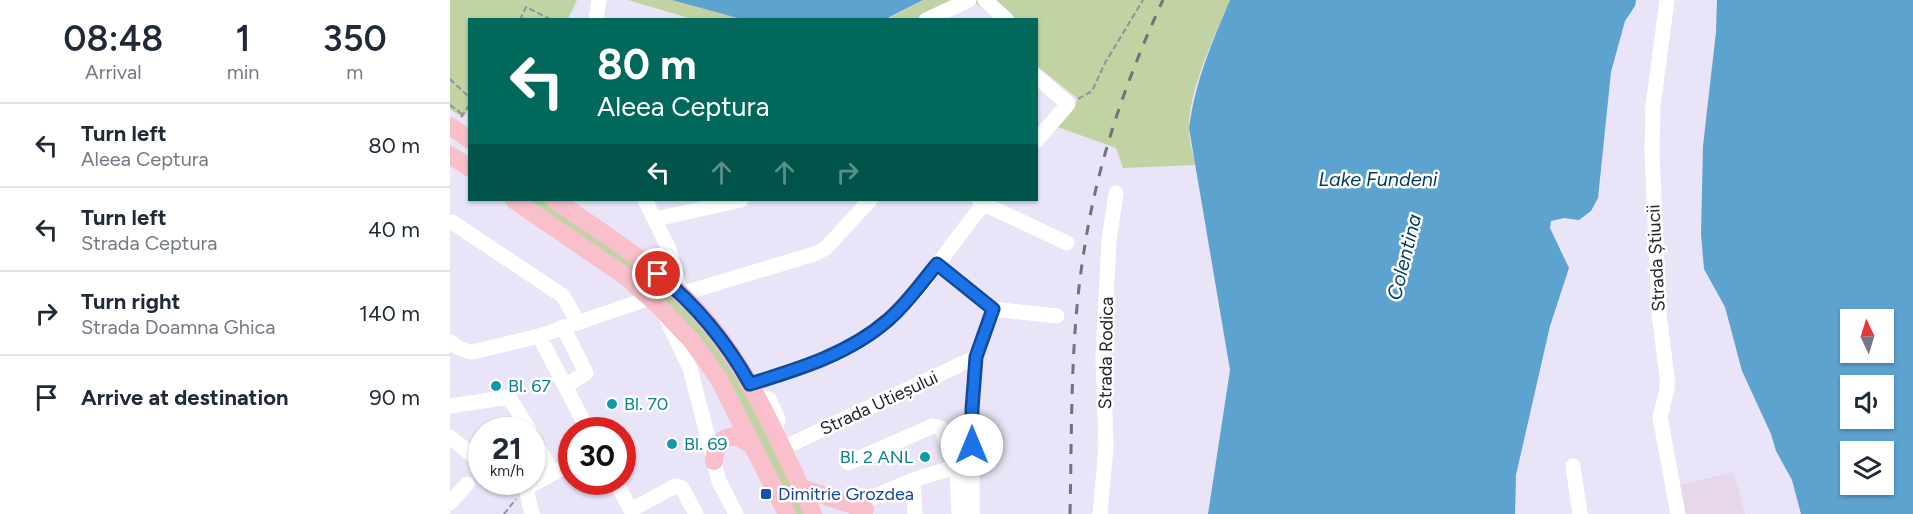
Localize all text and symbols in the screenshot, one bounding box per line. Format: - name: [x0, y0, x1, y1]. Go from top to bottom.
- text: 08:48: [63, 17, 163, 60]
- text: 1: [236, 17, 251, 60]
- text: 350: [323, 17, 387, 60]
- text: 80 m: [597, 39, 697, 90]
- icon: left: [498, 42, 576, 120]
- text: Arrival: [85, 60, 142, 84]
- text: min: [227, 60, 260, 84]
- text: m: [346, 60, 363, 84]
- text: Aleea Ceptura: [597, 90, 769, 123]
- text: Turn left: [81, 120, 167, 147]
- icon: left: [30, 129, 63, 162]
- text: 80 m: [368, 132, 420, 159]
- text: Aleea Ceptura: [81, 147, 209, 171]
- icon: left: [642, 156, 675, 189]
- icon: ahead: [705, 156, 738, 189]
- icon: ahead: [768, 156, 801, 189]
- icon: right: [831, 156, 864, 189]
- water label: Lake Fundeni: [1319, 167, 1438, 191]
- text: Turn left: [81, 204, 167, 231]
- street label: Strada Știucii: [1642, 204, 1670, 312]
- water label: Colentina: [1382, 211, 1426, 303]
- icon: left: [30, 213, 63, 246]
- text: 40 m: [368, 216, 420, 243]
- text: Strada Ceptura: [81, 231, 218, 255]
- pin: [632, 248, 683, 299]
- icon: arrive: [641, 257, 674, 290]
- text: Turn right: [81, 288, 180, 315]
- street label: Strada Rodica: [1094, 296, 1118, 410]
- icon: right: [30, 297, 63, 330]
- text: 140 m: [359, 300, 420, 327]
- north arrow: [1840, 309, 1894, 363]
- map controls: [1840, 309, 1894, 495]
- text: Strada Doamna Ghica: [81, 315, 276, 339]
- street label: Strada Utieșului: [817, 366, 941, 440]
- place label: Bl. 67: [508, 375, 551, 397]
- button: sound: [1840, 375, 1894, 429]
- marker: Bl. 67: [489, 379, 503, 393]
- icon: arrive: [30, 381, 63, 414]
- text: Arrive at destination: [81, 384, 289, 411]
- text: 90 m: [369, 384, 420, 411]
- place label: Bl. 70: [624, 393, 668, 415]
- marker: Bl. 70: [605, 397, 619, 411]
- position arrow: [940, 413, 1004, 477]
- speed limit sign: 30: [558, 417, 636, 495]
- text: 21: [492, 430, 522, 467]
- place label: Bl. 69: [684, 433, 728, 455]
- marker: Bl. 69: [665, 437, 679, 451]
- button: layers: [1840, 441, 1894, 495]
- place label: Bl. 2 ANL: [840, 446, 914, 468]
- marker: Bl. 2 ANL: [918, 450, 932, 464]
- text: km/h: [490, 462, 524, 480]
- place label: Dimitrie Grozdea: [778, 483, 914, 505]
- marker: Dimitrie Grozdea: [759, 487, 773, 501]

